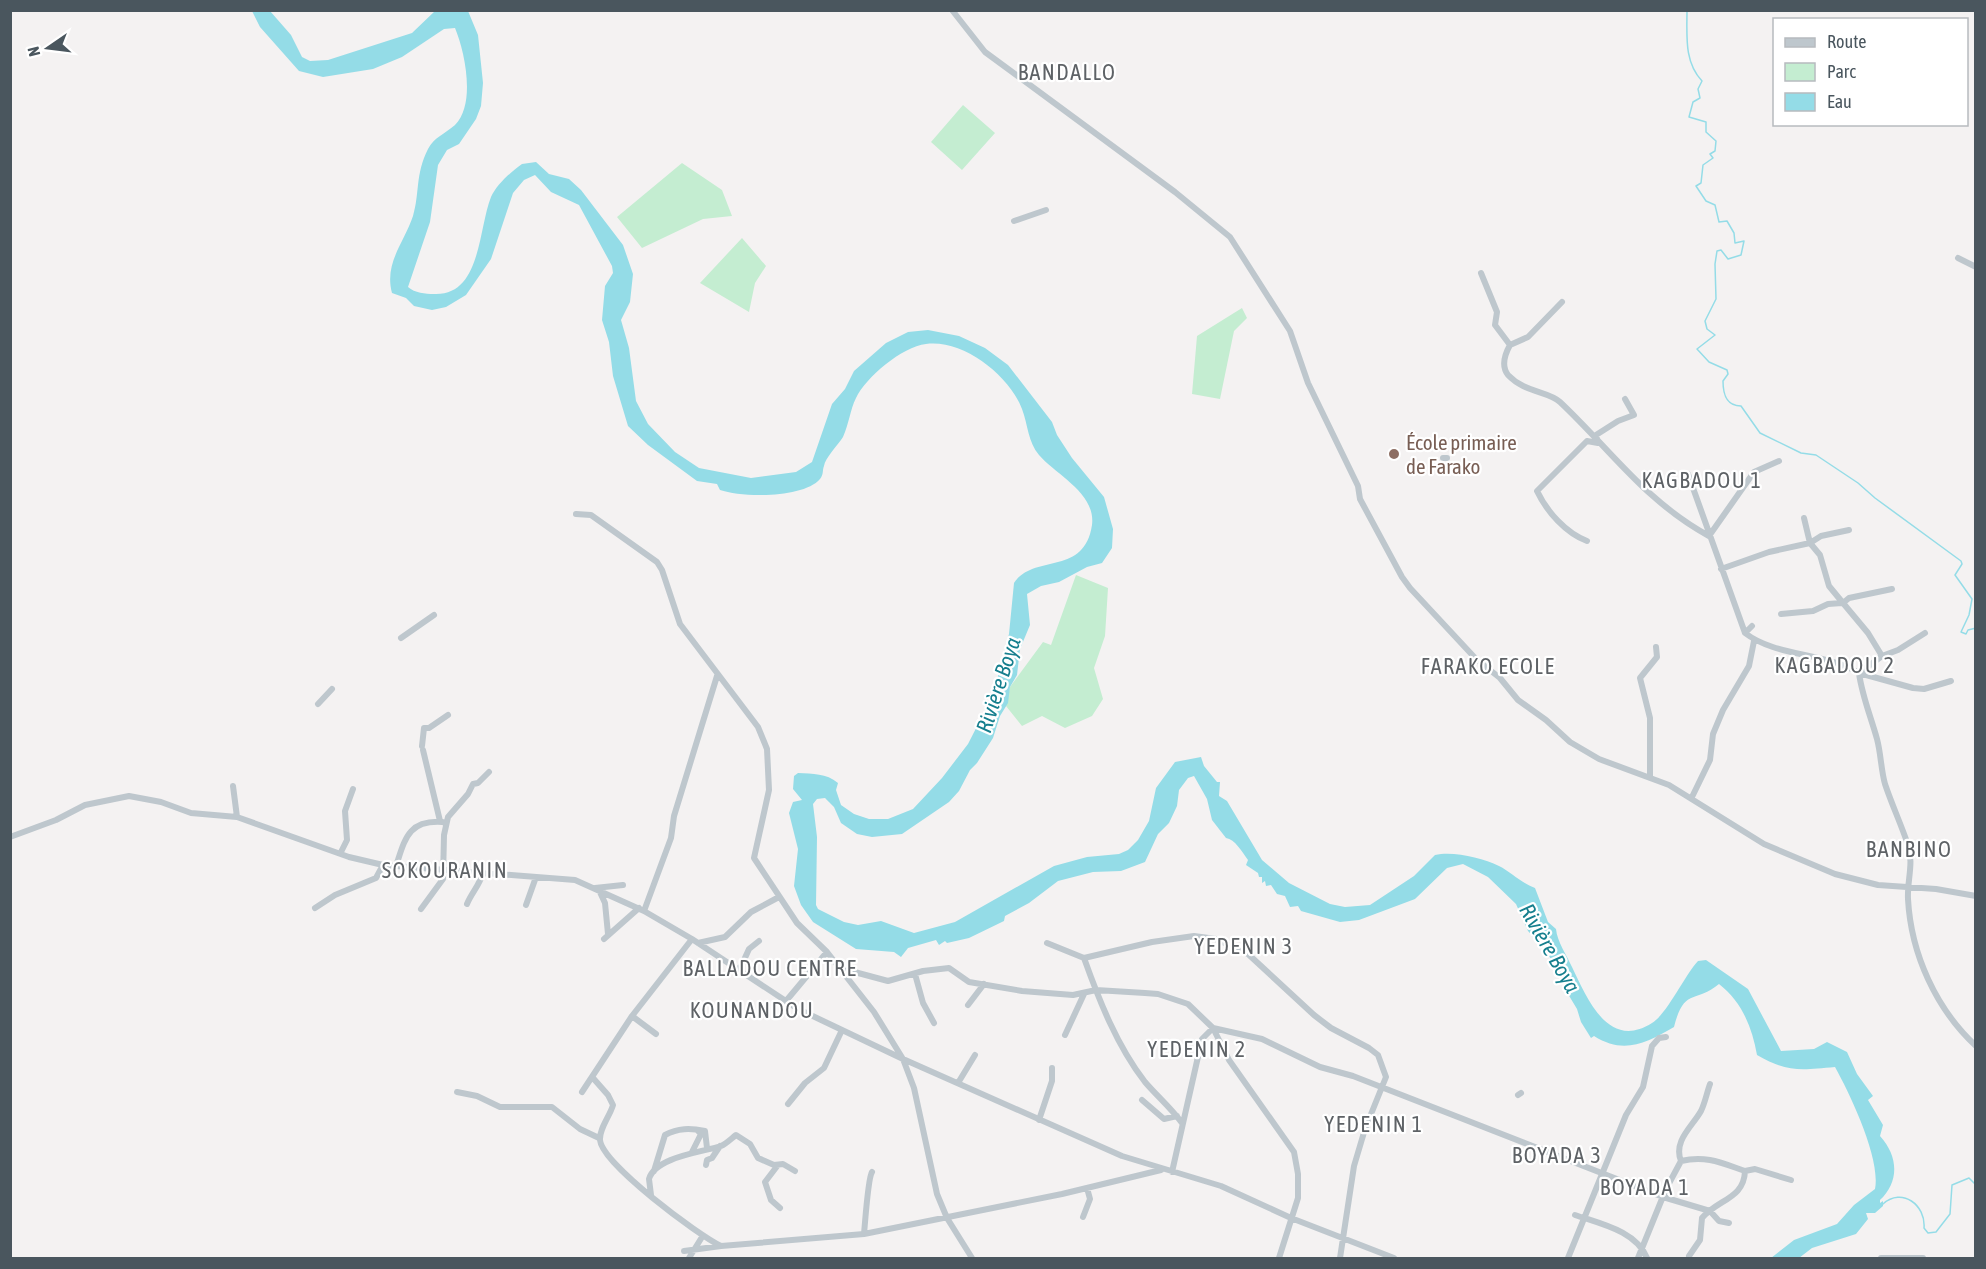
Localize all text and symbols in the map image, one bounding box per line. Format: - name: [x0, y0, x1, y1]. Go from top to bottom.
- north arrow: [18, 18, 78, 78]
- legend: [1773, 18, 1968, 126]
- text: Route: [1827, 31, 1866, 52]
- text: N: [24, 45, 43, 58]
- district label: BANDALLO: [1018, 59, 1116, 85]
- text: Parc: [1827, 61, 1856, 82]
- text: Eau: [1827, 91, 1852, 112]
- place label: École primaire de Farako: [1406, 430, 1517, 478]
- marker: École primaire de Farako: [1387, 447, 1401, 461]
- district label: KAGBADOU 1: [1642, 467, 1762, 493]
- water label: Rivière Boya: [970, 634, 1026, 736]
- district label: KAGBADOU 2: [1775, 652, 1895, 678]
- district label: FARAKO ECOLE: [1421, 653, 1555, 679]
- district label: BANBINO: [1866, 836, 1952, 862]
- district label: SOKOURANIN: [382, 857, 508, 883]
- water label: Rivière Boya: [1514, 899, 1586, 997]
- district label: YEDENIN 3: [1194, 933, 1294, 959]
- district label: BALLADOU CENTRE: [683, 955, 857, 981]
- district label: KOUNANDOU: [690, 997, 814, 1023]
- district label: YEDENIN 2: [1147, 1036, 1247, 1062]
- district label: YEDENIN 1: [1324, 1111, 1424, 1137]
- district label: BOYADA 3: [1512, 1142, 1602, 1168]
- district label: BOYADA 1: [1600, 1174, 1690, 1200]

